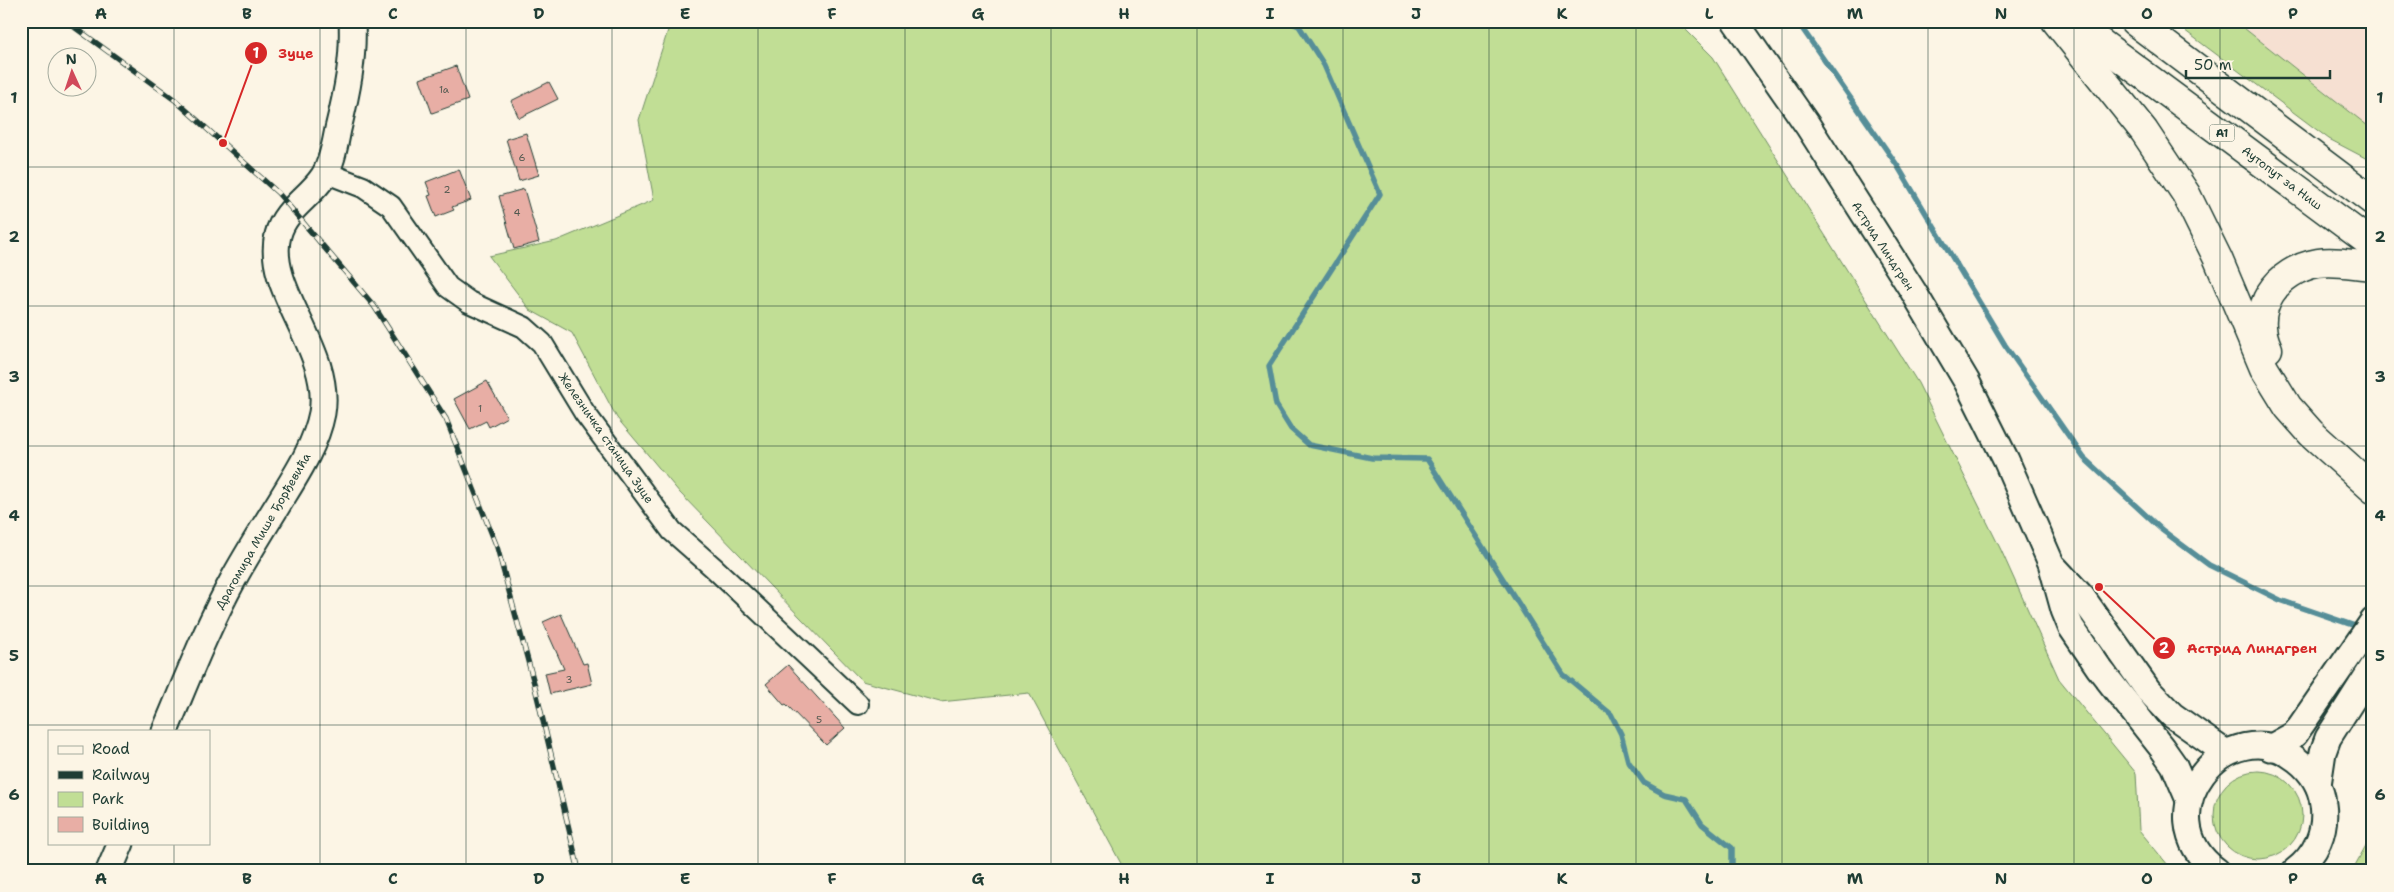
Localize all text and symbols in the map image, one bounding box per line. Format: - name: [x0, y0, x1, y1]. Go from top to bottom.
- text: A: [95, 3, 107, 24]
- text: B: [242, 3, 252, 24]
- text: C: [388, 3, 398, 24]
- text: D: [533, 3, 545, 24]
- text: E: [680, 3, 690, 24]
- text: F: [827, 3, 837, 24]
- text: G: [972, 3, 985, 24]
- text: H: [1118, 3, 1130, 24]
- text: I: [1266, 3, 1275, 24]
- text: J: [1411, 3, 1421, 24]
- text: K: [1557, 3, 1568, 24]
- text: L: [1705, 3, 1714, 24]
- text: M: [1847, 3, 1864, 24]
- text: N: [1995, 3, 2007, 24]
- text: O: [2141, 3, 2153, 24]
- text: P: [2288, 3, 2298, 24]
- callout: Зуце: [244, 38, 324, 67]
- text: 1: [253, 43, 260, 63]
- text: Зуце: [279, 44, 313, 62]
- north arrow: [48, 48, 98, 98]
- scale bar: [2186, 48, 2330, 80]
- text: N: [65, 50, 77, 68]
- text: 50 m: [2194, 55, 2232, 75]
- house number: 1a: [439, 83, 450, 96]
- text: 1: [10, 87, 18, 108]
- text: 1: [2376, 87, 2384, 108]
- road number: A1: [2210, 125, 2234, 142]
- street label: Аутопут за Ниш: [2239, 143, 2325, 213]
- house number: 6: [519, 151, 526, 164]
- house number: 2: [444, 183, 451, 196]
- street label: Астрид Линдгрен: [1848, 198, 1918, 294]
- house number: 4: [514, 206, 521, 219]
- text: 2: [8, 226, 20, 247]
- text: 2: [2374, 226, 2386, 247]
- text: 3: [8, 366, 20, 387]
- text: 3: [2374, 366, 2386, 387]
- street label: Железничка станица Зуце: [555, 370, 657, 507]
- house number: 1: [478, 402, 482, 415]
- street label: Драгомира Мише Ђорђевића: [212, 449, 315, 612]
- text: 4: [8, 505, 20, 526]
- text: 4: [2374, 505, 2386, 526]
- callout: Астрид Линдгрен: [2152, 634, 2327, 663]
- text: 2: [2159, 638, 2170, 658]
- text: Астрид Линдгрен: [2187, 639, 2317, 657]
- text: 5: [9, 645, 19, 666]
- text: 5: [2375, 645, 2385, 666]
- house number: 3: [566, 673, 573, 686]
- house number: 5: [816, 713, 822, 726]
- legend: [48, 730, 210, 844]
- text: Road: [92, 739, 130, 759]
- text: Railway: [92, 765, 150, 785]
- text: 6: [8, 784, 20, 805]
- text: 6: [2374, 784, 2386, 805]
- text: Park: [92, 789, 124, 809]
- text: Building: [92, 815, 149, 835]
- text: A: [95, 868, 107, 889]
- text: B: [242, 868, 252, 889]
- text: C: [388, 868, 398, 889]
- text: D: [533, 868, 545, 889]
- text: E: [680, 868, 690, 889]
- text: F: [827, 868, 837, 889]
- text: G: [972, 868, 985, 889]
- text: H: [1118, 868, 1130, 889]
- text: I: [1266, 868, 1275, 889]
- text: J: [1411, 868, 1421, 889]
- text: K: [1557, 868, 1568, 889]
- text: L: [1705, 868, 1714, 889]
- text: M: [1847, 868, 1864, 889]
- text: N: [1995, 868, 2007, 889]
- text: O: [2141, 868, 2153, 889]
- text: P: [2288, 868, 2298, 889]

